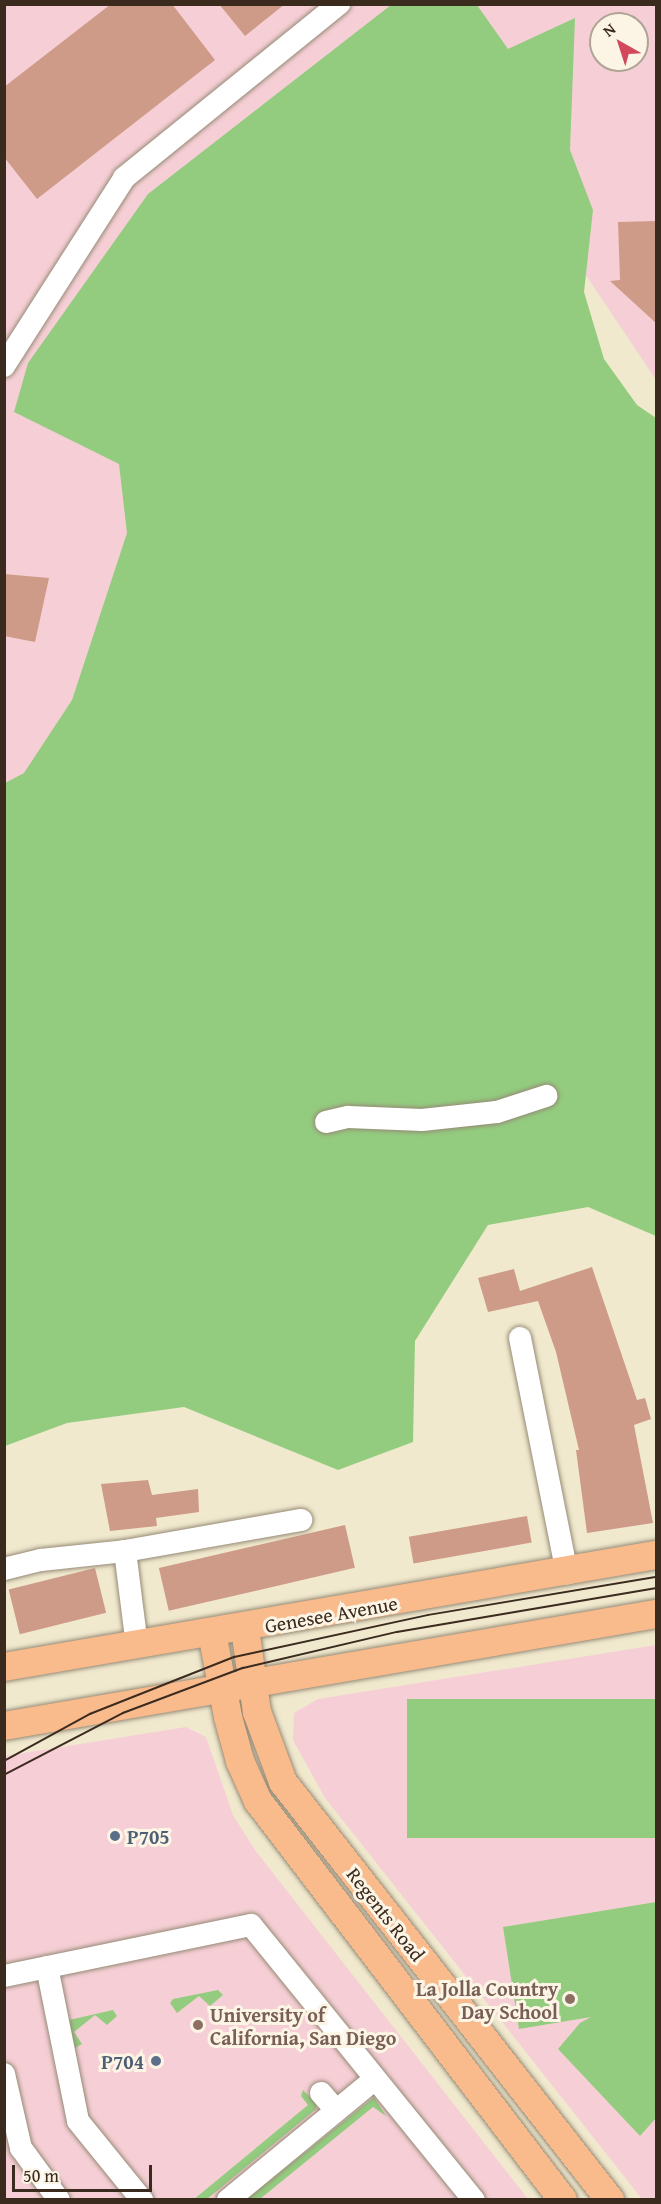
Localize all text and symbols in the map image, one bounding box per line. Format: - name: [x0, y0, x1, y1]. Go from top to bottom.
- north arrow: [589, 12, 649, 72]
- text: N: [597, 17, 621, 42]
- street label: Genesee Avenue: [263, 1591, 399, 1637]
- place label: P705: [127, 1824, 170, 1848]
- marker: P705: [108, 1829, 122, 1843]
- street label: Regents Road: [342, 1862, 430, 1966]
- place label: La Jolla Country Day School: [416, 1976, 558, 2023]
- marker: La Jolla Country Day School: [563, 1992, 577, 2006]
- place label: University of California, San Diego: [210, 2002, 396, 2049]
- marker: University of California, San Diego: [191, 2018, 205, 2032]
- place label: P704: [101, 2049, 144, 2073]
- marker: P704: [149, 2054, 163, 2068]
- scale bar: [15, 2153, 154, 2191]
- text: 50 m: [23, 2162, 59, 2189]

